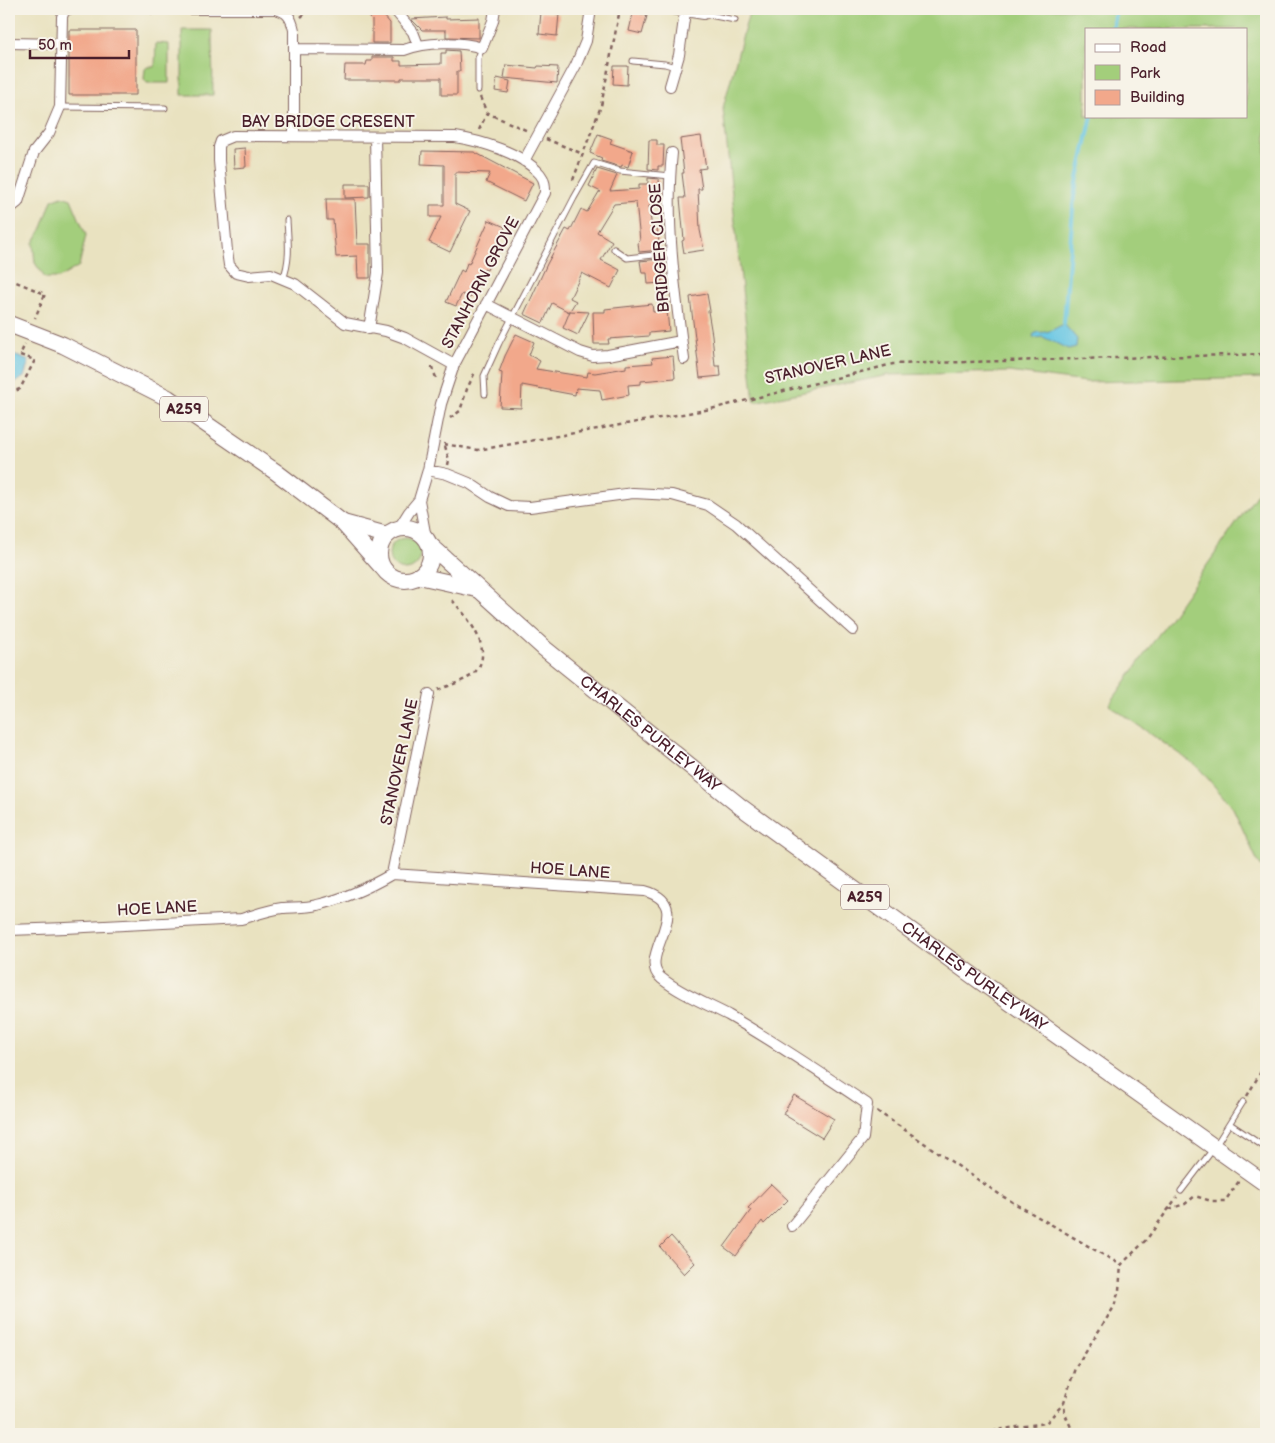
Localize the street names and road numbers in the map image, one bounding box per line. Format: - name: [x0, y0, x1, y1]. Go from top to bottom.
- street label: BAY BRIDGE CRESENT: [241, 113, 415, 132]
- street label: BRIDGER CLOSE: [646, 183, 674, 313]
- street label: STANHORN GROVE: [438, 214, 524, 352]
- street label: STANOVER LANE: [763, 341, 893, 389]
- road number: A259: [160, 396, 208, 422]
- street label: CHARLES PURLEY WAY: [576, 671, 725, 796]
- street label: STANOVER LANE: [377, 697, 423, 827]
- street label: HOE LANE: [529, 859, 611, 883]
- road number: A259: [841, 884, 889, 910]
- street label: HOE LANE: [116, 897, 198, 921]
- street label: CHARLES PURLEY WAY: [898, 917, 1051, 1035]

